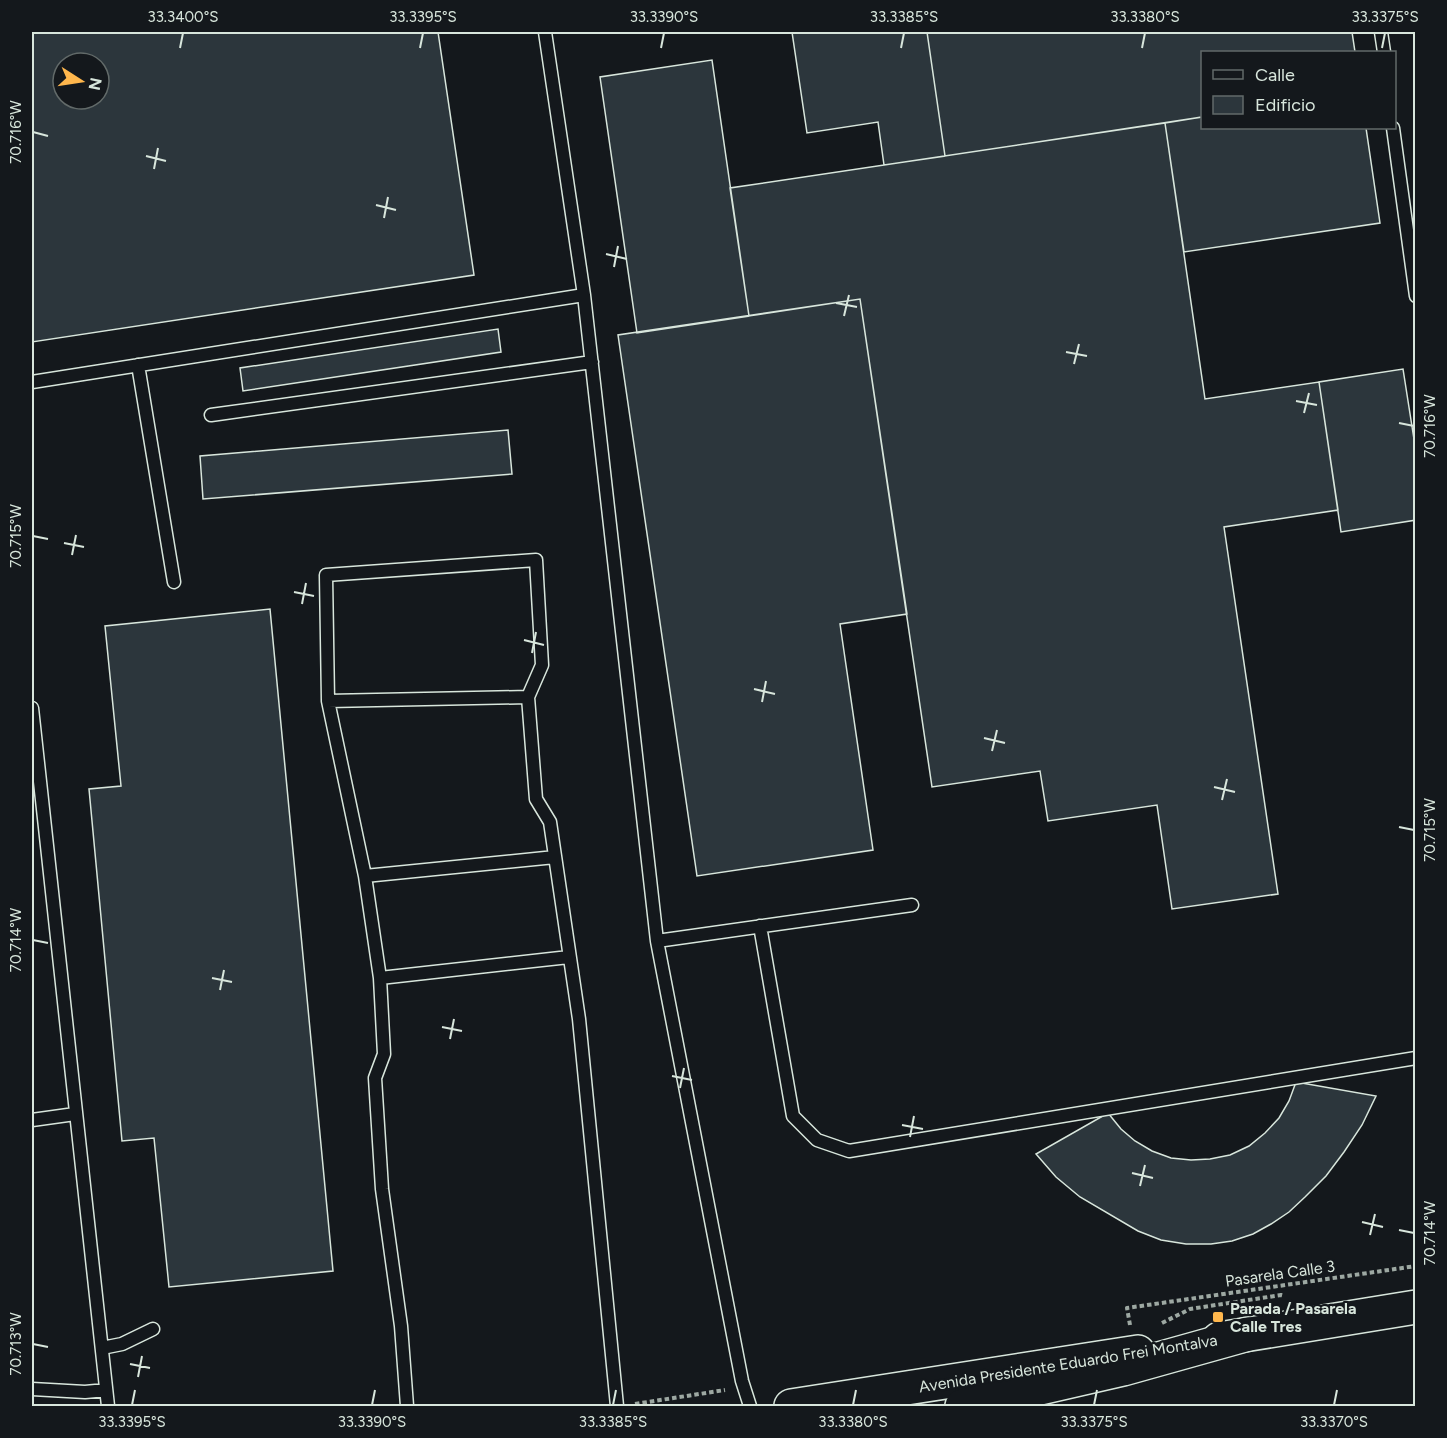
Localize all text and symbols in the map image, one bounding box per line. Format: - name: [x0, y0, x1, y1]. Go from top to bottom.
- text: 33.3400°S: [148, 8, 218, 26]
- text: 33.3395°S: [389, 8, 457, 26]
- text: 33.3390°S: [630, 8, 698, 26]
- text: 33.3385°S: [870, 8, 938, 26]
- text: 33.3380°S: [1110, 8, 1180, 26]
- text: 33.3375°S: [1351, 8, 1419, 26]
- north arrow: [51, 51, 111, 111]
- legend: [1201, 51, 1396, 129]
- text: Calle: [1255, 64, 1295, 86]
- text: N: [85, 76, 106, 92]
- text: Edificio: [1255, 94, 1316, 116]
- text: 70.716°W: [7, 100, 25, 164]
- text: 70.716°W: [1421, 394, 1439, 458]
- text: 70.715°W: [7, 504, 25, 568]
- text: 70.715°W: [1421, 798, 1439, 862]
- text: 70.714°W: [7, 907, 25, 972]
- text: 70.714°W: [1421, 1200, 1439, 1265]
- street label: Pasarela Calle 3: [1224, 1256, 1336, 1291]
- place label: Parada / Pasarela Calle Tres: [1230, 1299, 1357, 1336]
- marker: Parada / Pasarela Calle Tres: [1211, 1310, 1225, 1324]
- text: 70.713°W: [7, 1312, 25, 1376]
- street label: Avenida Presidente Eduardo Frei Montalva: [917, 1330, 1219, 1396]
- text: 33.3395°S: [98, 1413, 166, 1431]
- text: 33.3390°S: [338, 1413, 406, 1431]
- text: 33.3385°S: [579, 1413, 647, 1431]
- text: 33.3380°S: [818, 1413, 888, 1431]
- text: 33.3375°S: [1060, 1413, 1128, 1431]
- text: 33.3370°S: [1300, 1413, 1368, 1431]

